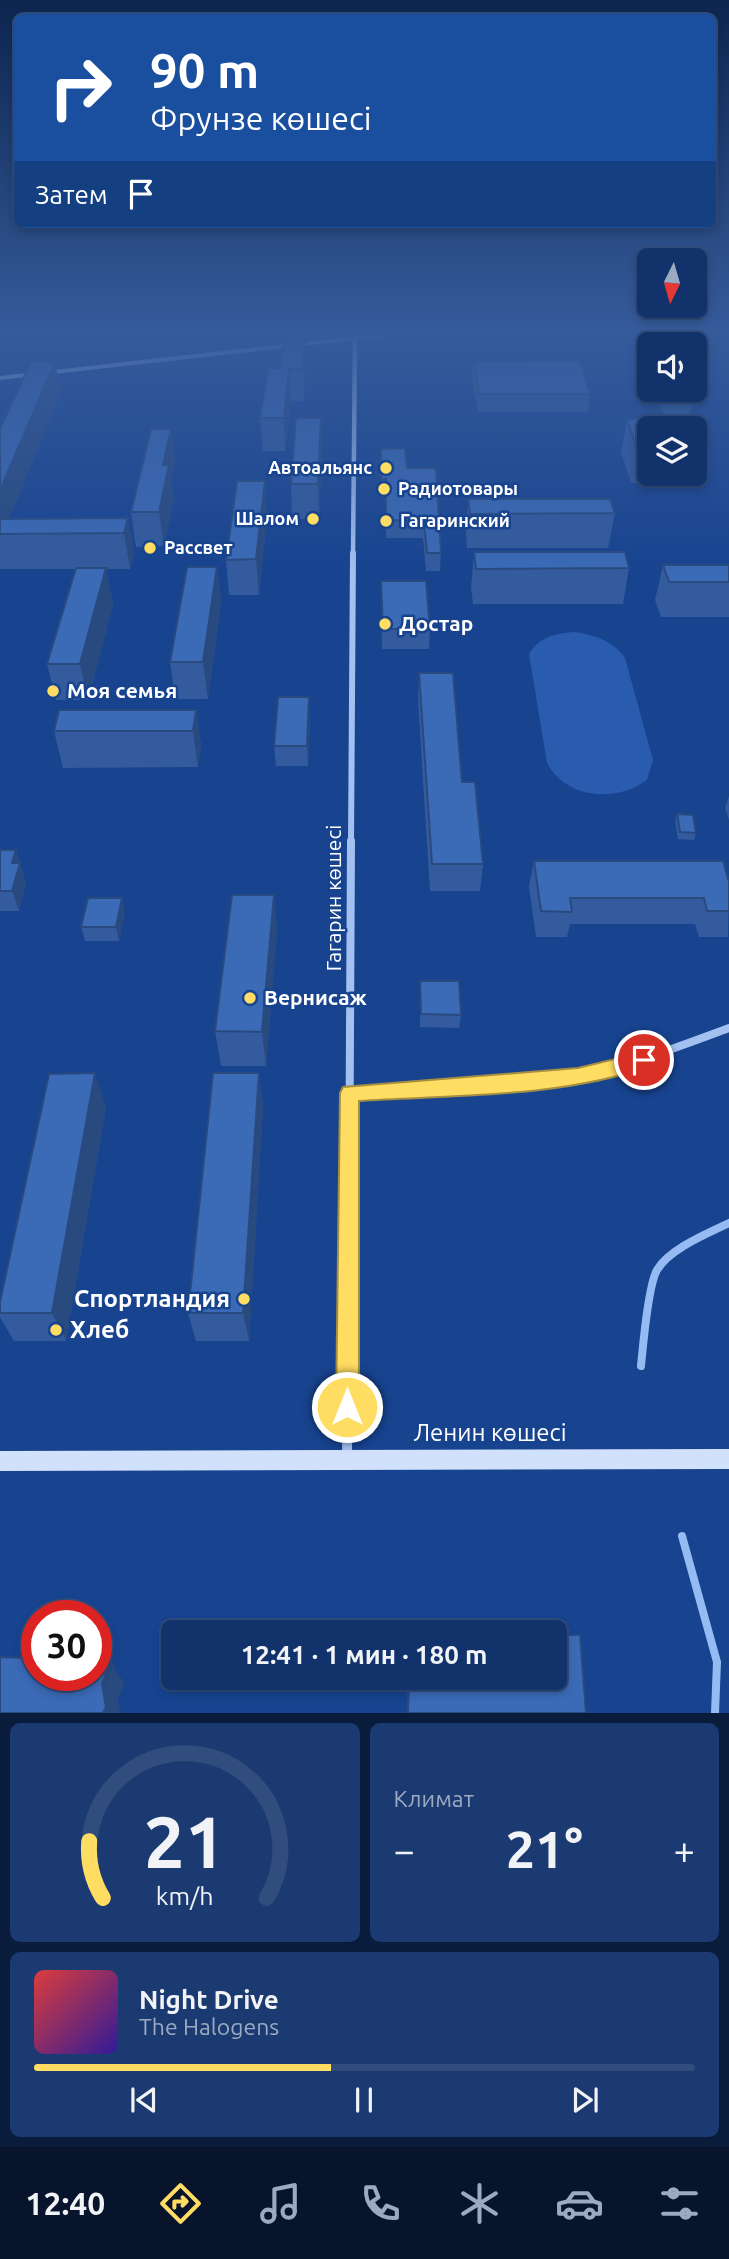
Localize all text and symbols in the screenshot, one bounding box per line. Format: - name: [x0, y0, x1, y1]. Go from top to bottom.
- icon: right: [35, 42, 126, 133]
- text: 90 m: [150, 42, 259, 97]
- text: Фрунзе көшесі: [150, 100, 372, 136]
- icon: arrive: [122, 175, 160, 213]
- text: Затем: [35, 180, 108, 209]
- north arrow: [637, 248, 707, 318]
- map controls: [637, 248, 707, 486]
- button: sound: [637, 332, 707, 402]
- button: layers: [637, 416, 707, 486]
- place label: Автоальянс: [268, 457, 372, 477]
- marker: Автоальянс: [378, 460, 394, 476]
- place label: Радиотовары: [398, 478, 518, 498]
- marker: Радиотовары: [376, 481, 392, 497]
- place label: Шалом: [236, 508, 299, 528]
- place label: Гагаринский: [400, 510, 510, 530]
- marker: Шалом: [305, 511, 321, 527]
- marker: Гагаринский: [378, 513, 394, 529]
- place label: Рассвет: [164, 537, 233, 557]
- marker: Рассвет: [142, 540, 158, 556]
- place label: Достар: [399, 611, 473, 635]
- marker: Достар: [377, 616, 393, 632]
- place label: Моя семья: [67, 678, 177, 702]
- marker: Моя семья: [45, 683, 61, 699]
- street label: Гагарин көшесі: [321, 825, 345, 971]
- place label: Вернисаж: [264, 985, 368, 1009]
- marker: Вернисаж: [242, 990, 258, 1006]
- pin: [614, 1030, 674, 1090]
- icon: arrive: [625, 1041, 663, 1079]
- place label: Спортландия: [74, 1285, 230, 1312]
- marker: Спортландия: [236, 1291, 252, 1307]
- place label: Хлеб: [70, 1316, 129, 1343]
- marker: Хлеб: [48, 1322, 64, 1338]
- position arrow: [310, 1370, 384, 1444]
- street label: Ленин көшесі: [413, 1419, 567, 1446]
- speed limit sign: 30: [21, 1600, 112, 1691]
- text: 12:41 · 1 мин · 180 m: [241, 1640, 487, 1669]
- text: Климат: [394, 1786, 474, 1811]
- text: 21: [144, 1801, 226, 1883]
- text: 21°: [506, 1820, 583, 1878]
- text: −: [394, 1829, 415, 1871]
- text: +: [674, 1829, 695, 1871]
- text: km/h: [156, 1882, 214, 1910]
- text: Night Drive: [139, 1985, 279, 2014]
- text: The Halogens: [139, 2014, 279, 2039]
- icon: previous: [125, 2081, 163, 2119]
- icon: pause: [345, 2081, 383, 2119]
- icon: next: [566, 2081, 604, 2119]
- icon: directions: [156, 2179, 205, 2228]
- icon: music: [256, 2179, 305, 2228]
- icon: phone: [356, 2179, 405, 2228]
- icon: climate: [455, 2179, 504, 2228]
- icon: car: [555, 2179, 604, 2228]
- icon: filters: [655, 2179, 704, 2228]
- text: 12:40: [25, 2185, 105, 2221]

